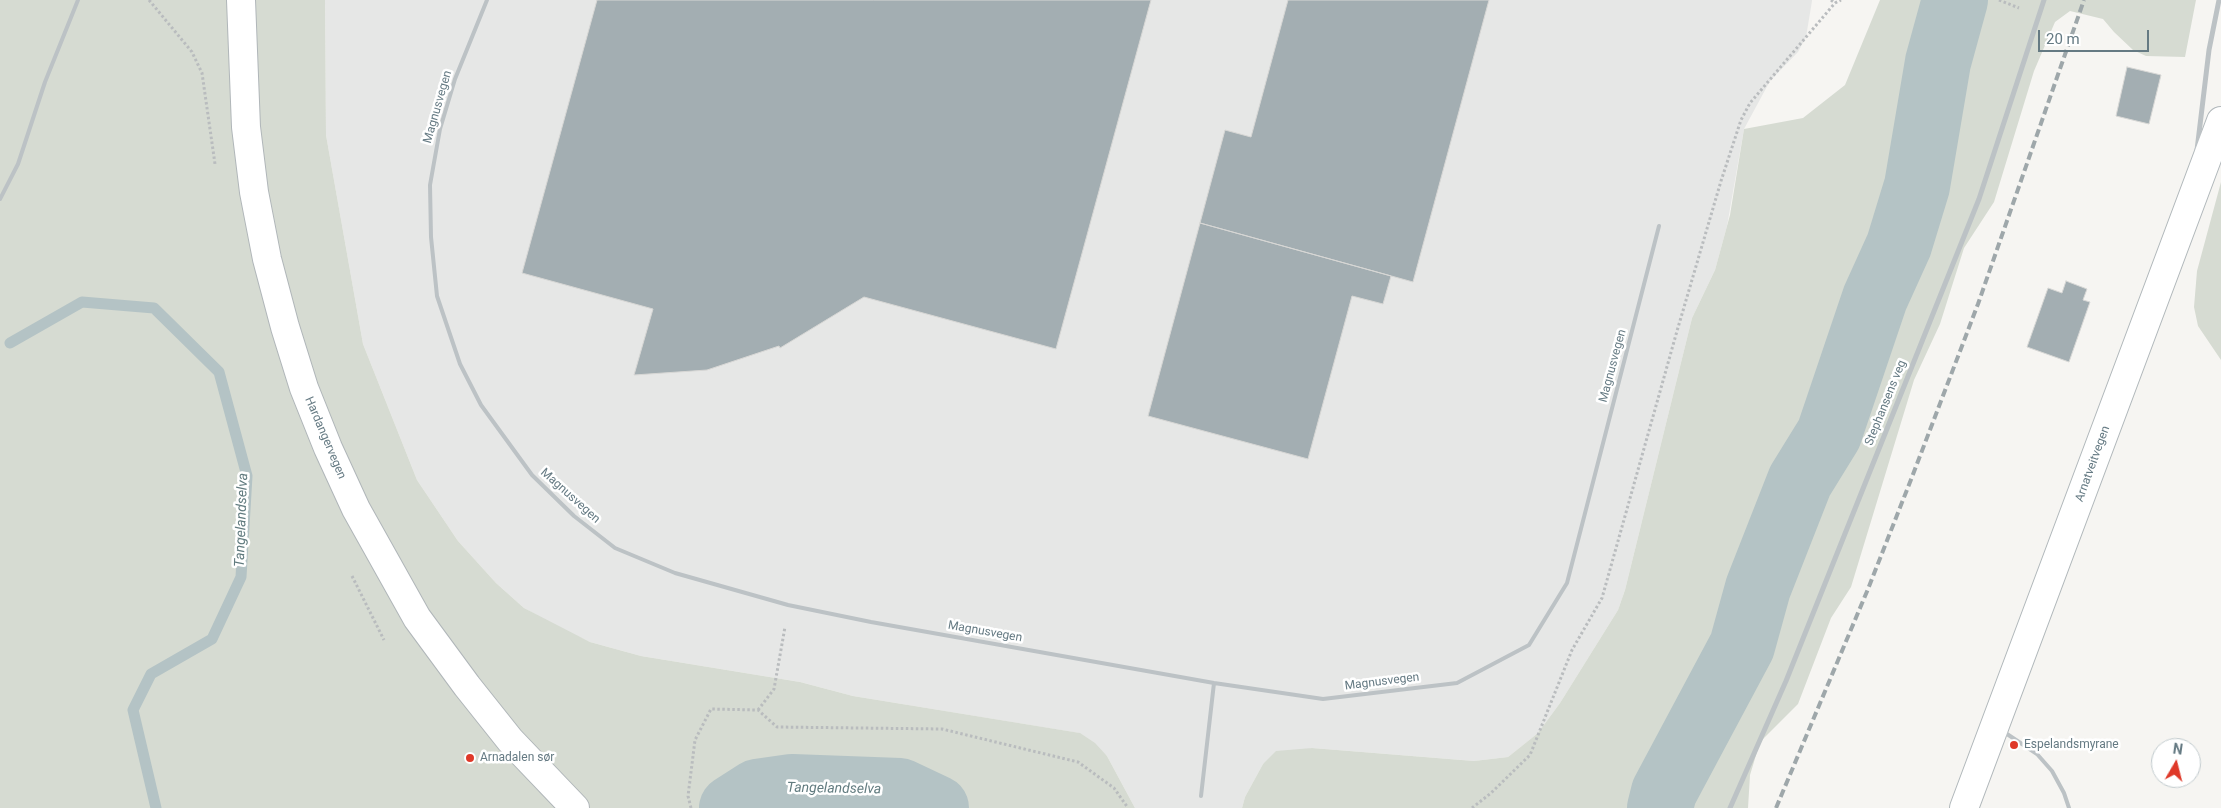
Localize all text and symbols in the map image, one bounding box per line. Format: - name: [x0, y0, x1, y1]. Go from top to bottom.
- scale bar: [2041, 20, 2152, 52]
- text: 20 m: [2046, 30, 2080, 48]
- street label: Magnusvegen: [421, 69, 455, 145]
- street label: Magnusvegen: [1596, 328, 1630, 404]
- street label: Stephansens veg: [1862, 358, 1910, 448]
- street label: Hardangervegen: [301, 395, 349, 481]
- street label: Arnatveitvegen: [2073, 424, 2113, 504]
- street label: Magnusvegen: [537, 466, 603, 526]
- water label: Tangelandselva: [232, 473, 252, 567]
- street label: Magnusvegen: [947, 618, 1023, 646]
- street label: Magnusvegen: [1344, 670, 1420, 694]
- place label: Espelandsmyrane: [2024, 738, 2119, 752]
- north arrow: [2151, 738, 2201, 788]
- marker: Espelandsmyrane: [2008, 739, 2020, 751]
- text: N: [2172, 741, 2184, 758]
- place label: Arnadalen sør: [480, 751, 554, 765]
- marker: Arnadalen sør: [464, 752, 476, 764]
- water label: Tangelandselva: [787, 780, 881, 798]

